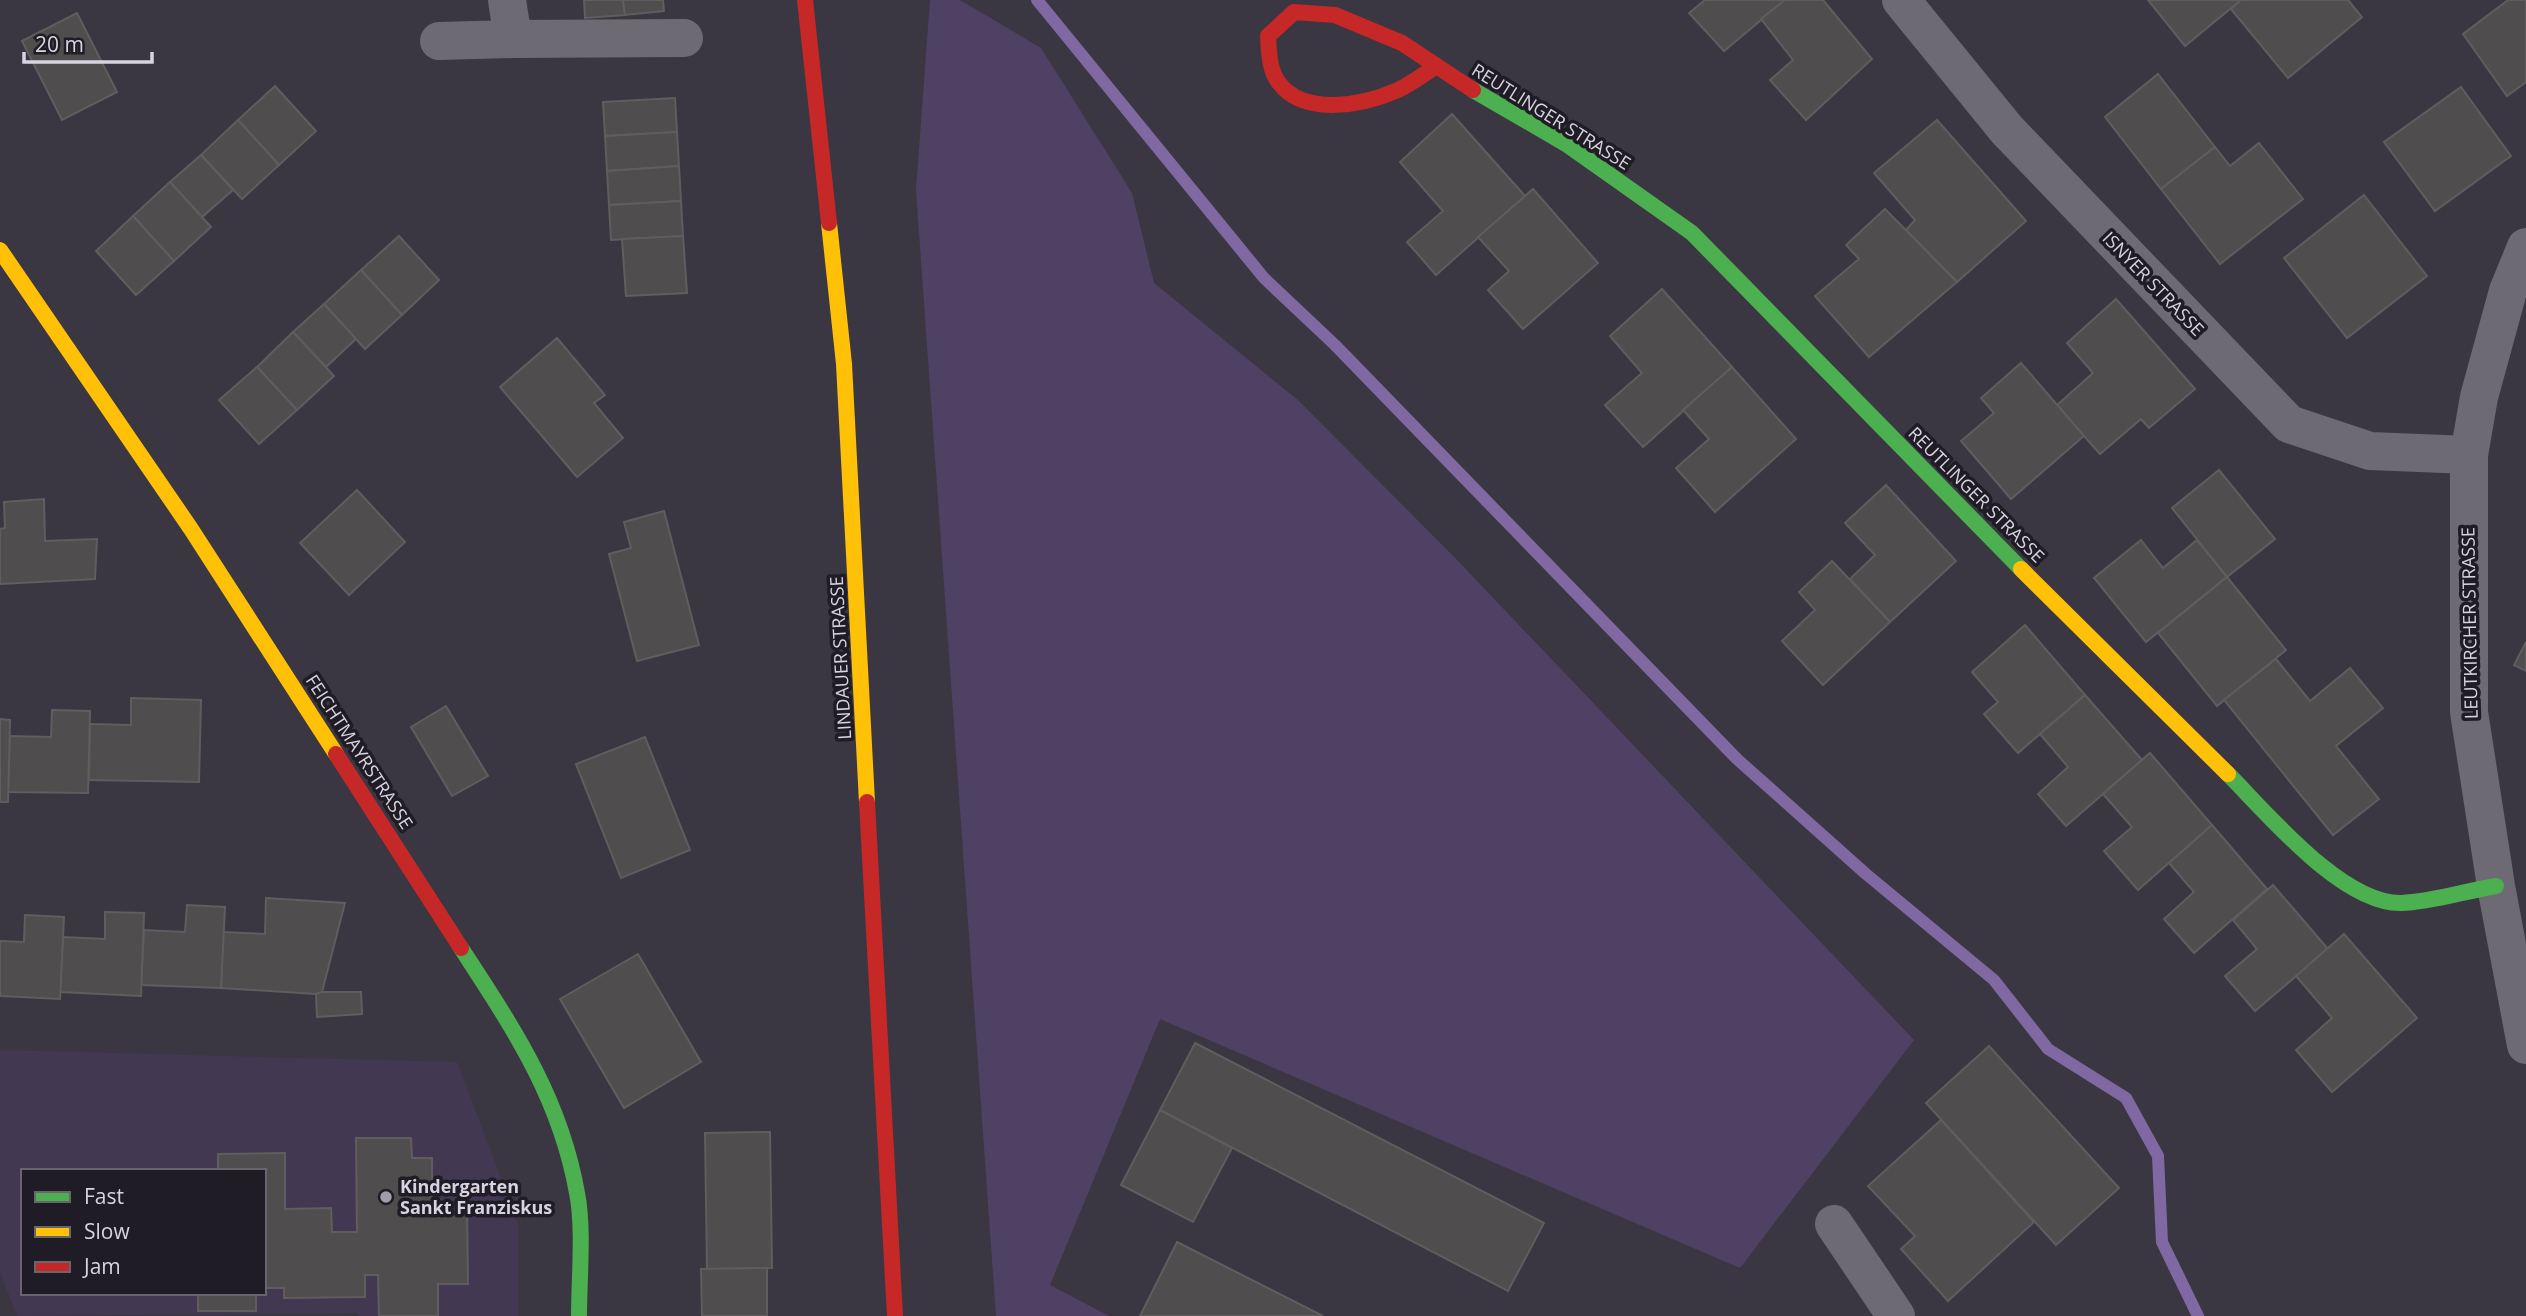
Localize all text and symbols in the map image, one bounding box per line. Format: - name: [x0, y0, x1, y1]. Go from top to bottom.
- scale bar: [24, 21, 152, 65]
- text: 20 m: [35, 30, 84, 58]
- street label: REUTLINGER STRASSE: [1468, 57, 1635, 175]
- street label: ISNYER STRASSE: [2098, 226, 2210, 341]
- street label: REUTLINGER STRASSE: [1904, 421, 2050, 567]
- street label: LEUTKIRCHER STRASSE: [2455, 527, 2483, 719]
- street label: LINDAUER STRASSE: [824, 576, 856, 740]
- street label: FEICHTMAYRSTRASSE: [301, 670, 419, 833]
- legend: [21, 1169, 266, 1295]
- place label: Kindergarten Sankt Franziskus: [400, 1174, 552, 1219]
- text: Fast: [84, 1182, 124, 1210]
- marker: Kindergarten Sankt Franziskus: [378, 1189, 394, 1205]
- text: Slow: [84, 1217, 130, 1245]
- text: Jam: [82, 1252, 121, 1280]

